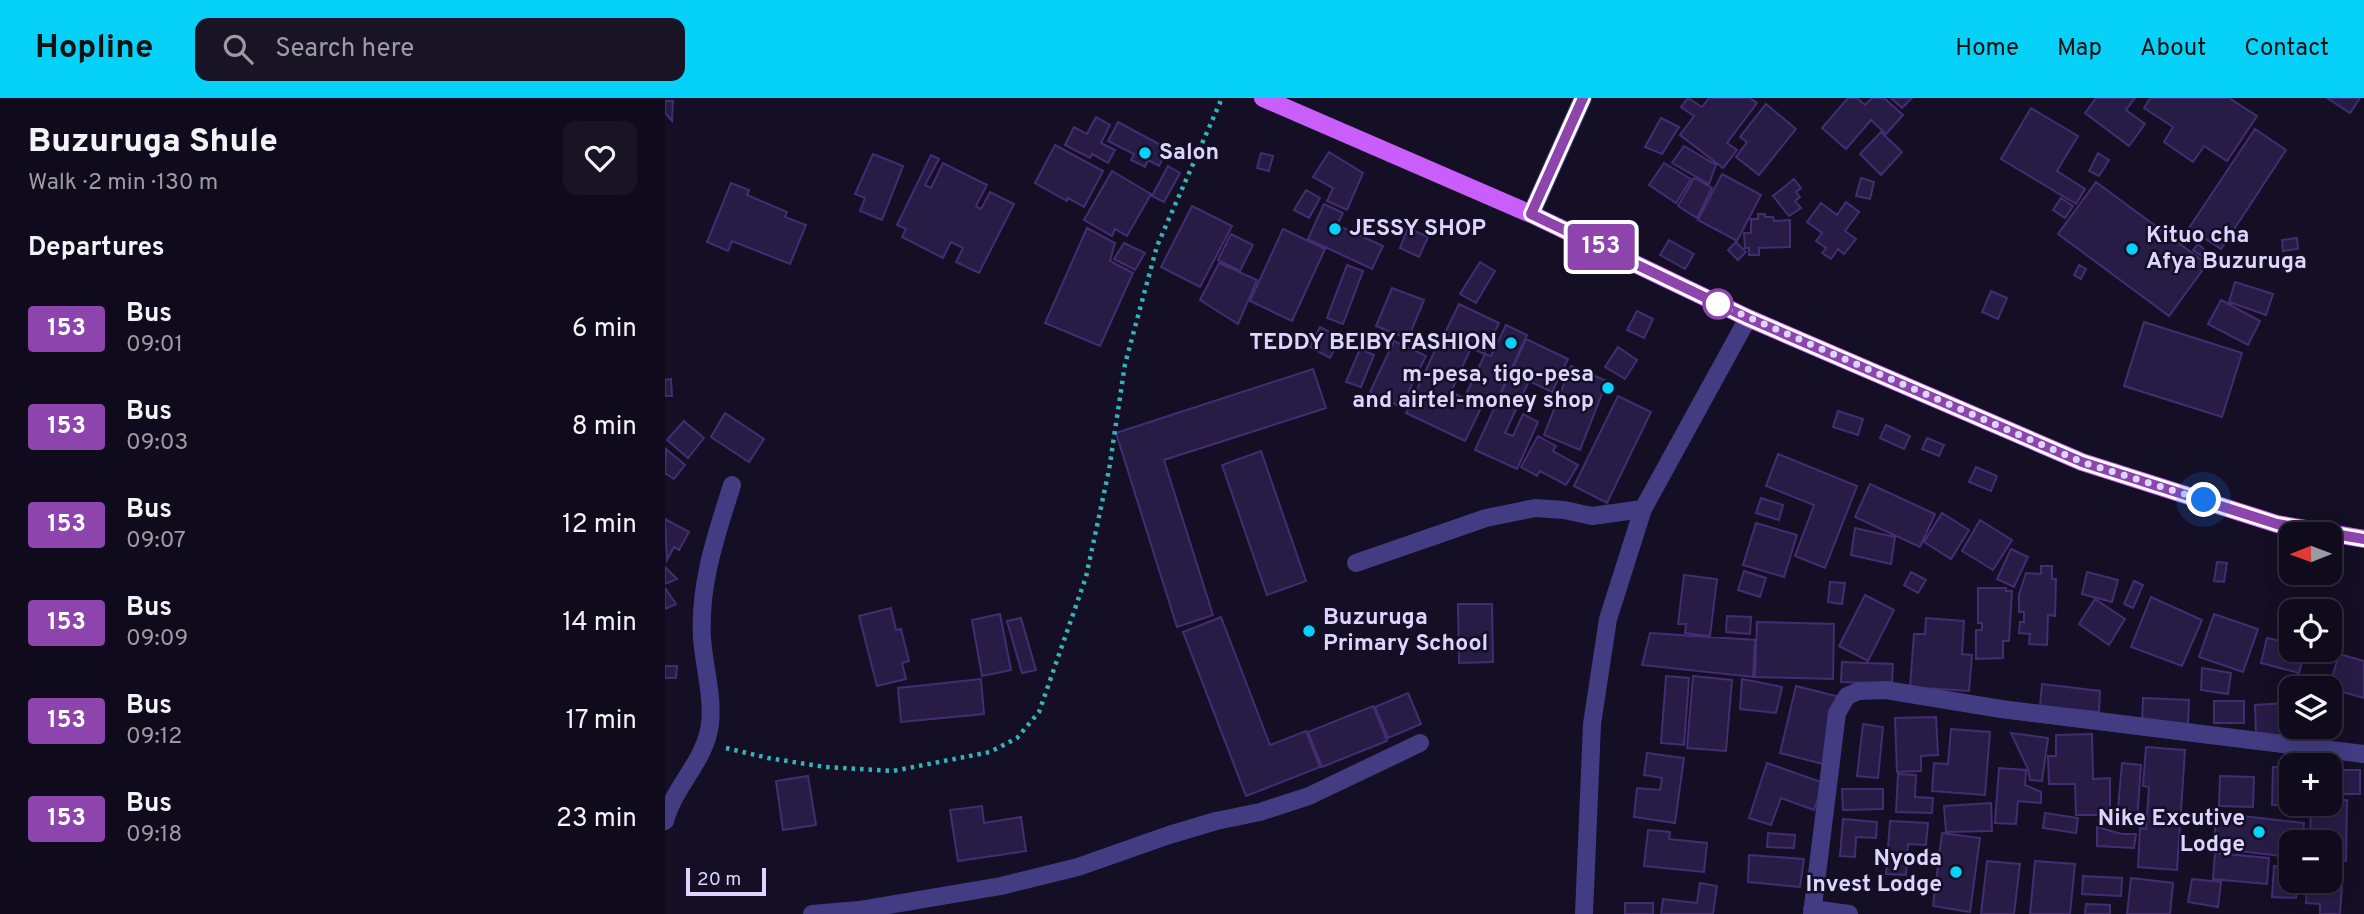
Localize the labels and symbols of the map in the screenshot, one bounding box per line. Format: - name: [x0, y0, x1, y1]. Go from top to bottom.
- place label: Salon: [1159, 139, 1219, 168]
- marker: Salon: [1137, 145, 1153, 161]
- place label: JESSY SHOP: [1349, 215, 1486, 244]
- marker: JESSY SHOP: [1327, 221, 1343, 237]
- place label: Kituo cha Afya Buzuruga: [2146, 222, 2307, 277]
- line badge: 153: [1561, 224, 1641, 270]
- marker: Kituo cha Afya Buzuruga: [2124, 241, 2140, 257]
- unlabelled marker: [1703, 289, 1733, 319]
- place label: TEDDY BEIBY FASHION: [1249, 329, 1497, 358]
- marker: TEDDY BEIBY FASHION: [1503, 335, 1519, 351]
- place label: m-pesa, tigo-pesa and airtel-money shop: [1352, 361, 1594, 416]
- marker: m-pesa, tigo-pesa and airtel-money shop: [1600, 380, 1616, 396]
- your location: [2186, 482, 2221, 517]
- north arrow: [2279, 522, 2341, 584]
- place label: Buzuruga Primary School: [1323, 604, 1488, 659]
- marker: Buzuruga Primary School: [1301, 623, 1317, 639]
- place label: Nike Excutive Lodge: [2098, 805, 2245, 860]
- marker: Nike Excutive Lodge: [2251, 824, 2267, 840]
- place label: Nyoda Invest Lodge: [1806, 845, 1942, 900]
- marker: Nyoda Invest Lodge: [1948, 864, 1964, 880]
- scale bar: [686, 865, 767, 897]

